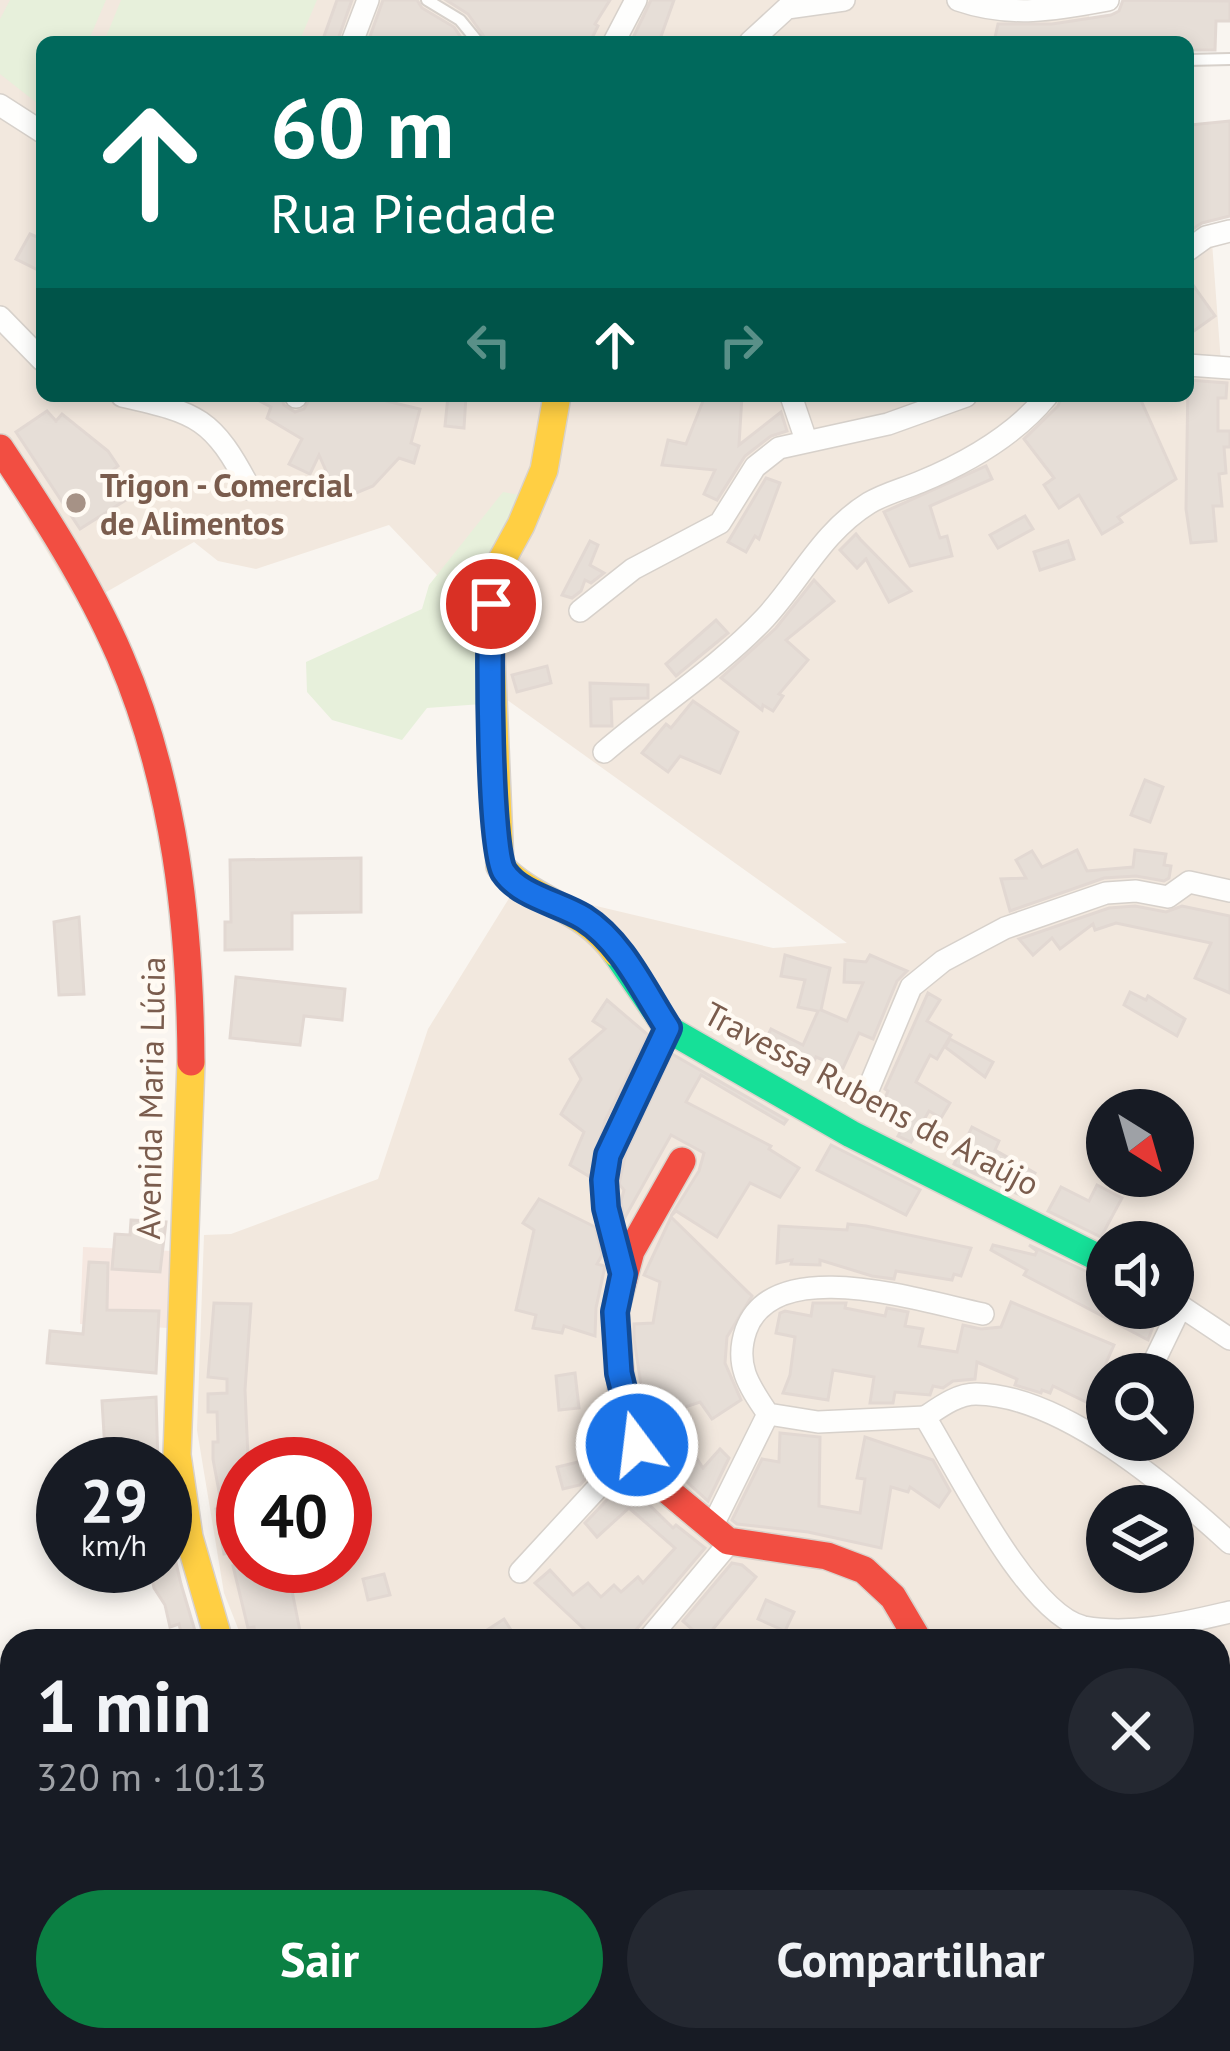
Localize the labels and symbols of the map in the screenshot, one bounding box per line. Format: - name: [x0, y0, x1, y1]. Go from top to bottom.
- place label: Trigon - Comercial de Alimentos: [100, 463, 353, 544]
- marker: Trigon - Comercial de Alimentos: [63, 490, 89, 516]
- pin: [440, 553, 542, 655]
- street label: Avenida Maria Lúcia: [126, 956, 174, 1240]
- street label: Travessa Rubens de Araújo: [697, 991, 1047, 1205]
- north arrow: [1086, 1089, 1194, 1197]
- position arrow: [574, 1382, 700, 1508]
- speed limit sign: 40: [216, 1437, 372, 1593]

